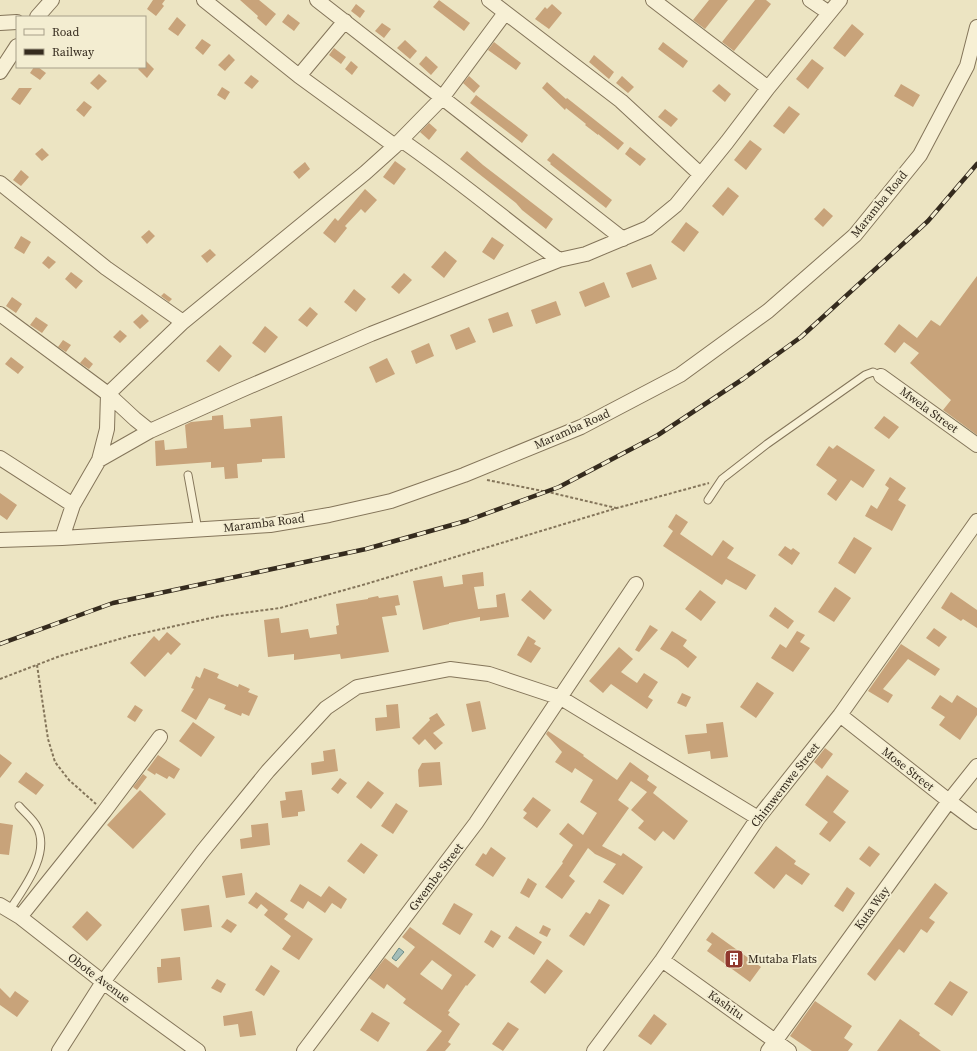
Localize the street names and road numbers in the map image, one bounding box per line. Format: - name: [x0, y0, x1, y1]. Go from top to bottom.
- street label: Maramba Road: [847, 167, 911, 241]
- street label: Mwela Street: [897, 383, 962, 437]
- street label: Maramba Road: [532, 405, 613, 453]
- street label: Maramba Road: [223, 510, 306, 536]
- street label: Chimwemwe Street: [747, 739, 823, 831]
- street label: Mose Street: [879, 744, 938, 795]
- street label: Gwembe Street: [405, 840, 467, 914]
- street label: Kuta Way: [851, 882, 894, 933]
- street label: Obote Avenue: [65, 949, 133, 1007]
- street label: Kashitu: [705, 987, 747, 1023]

